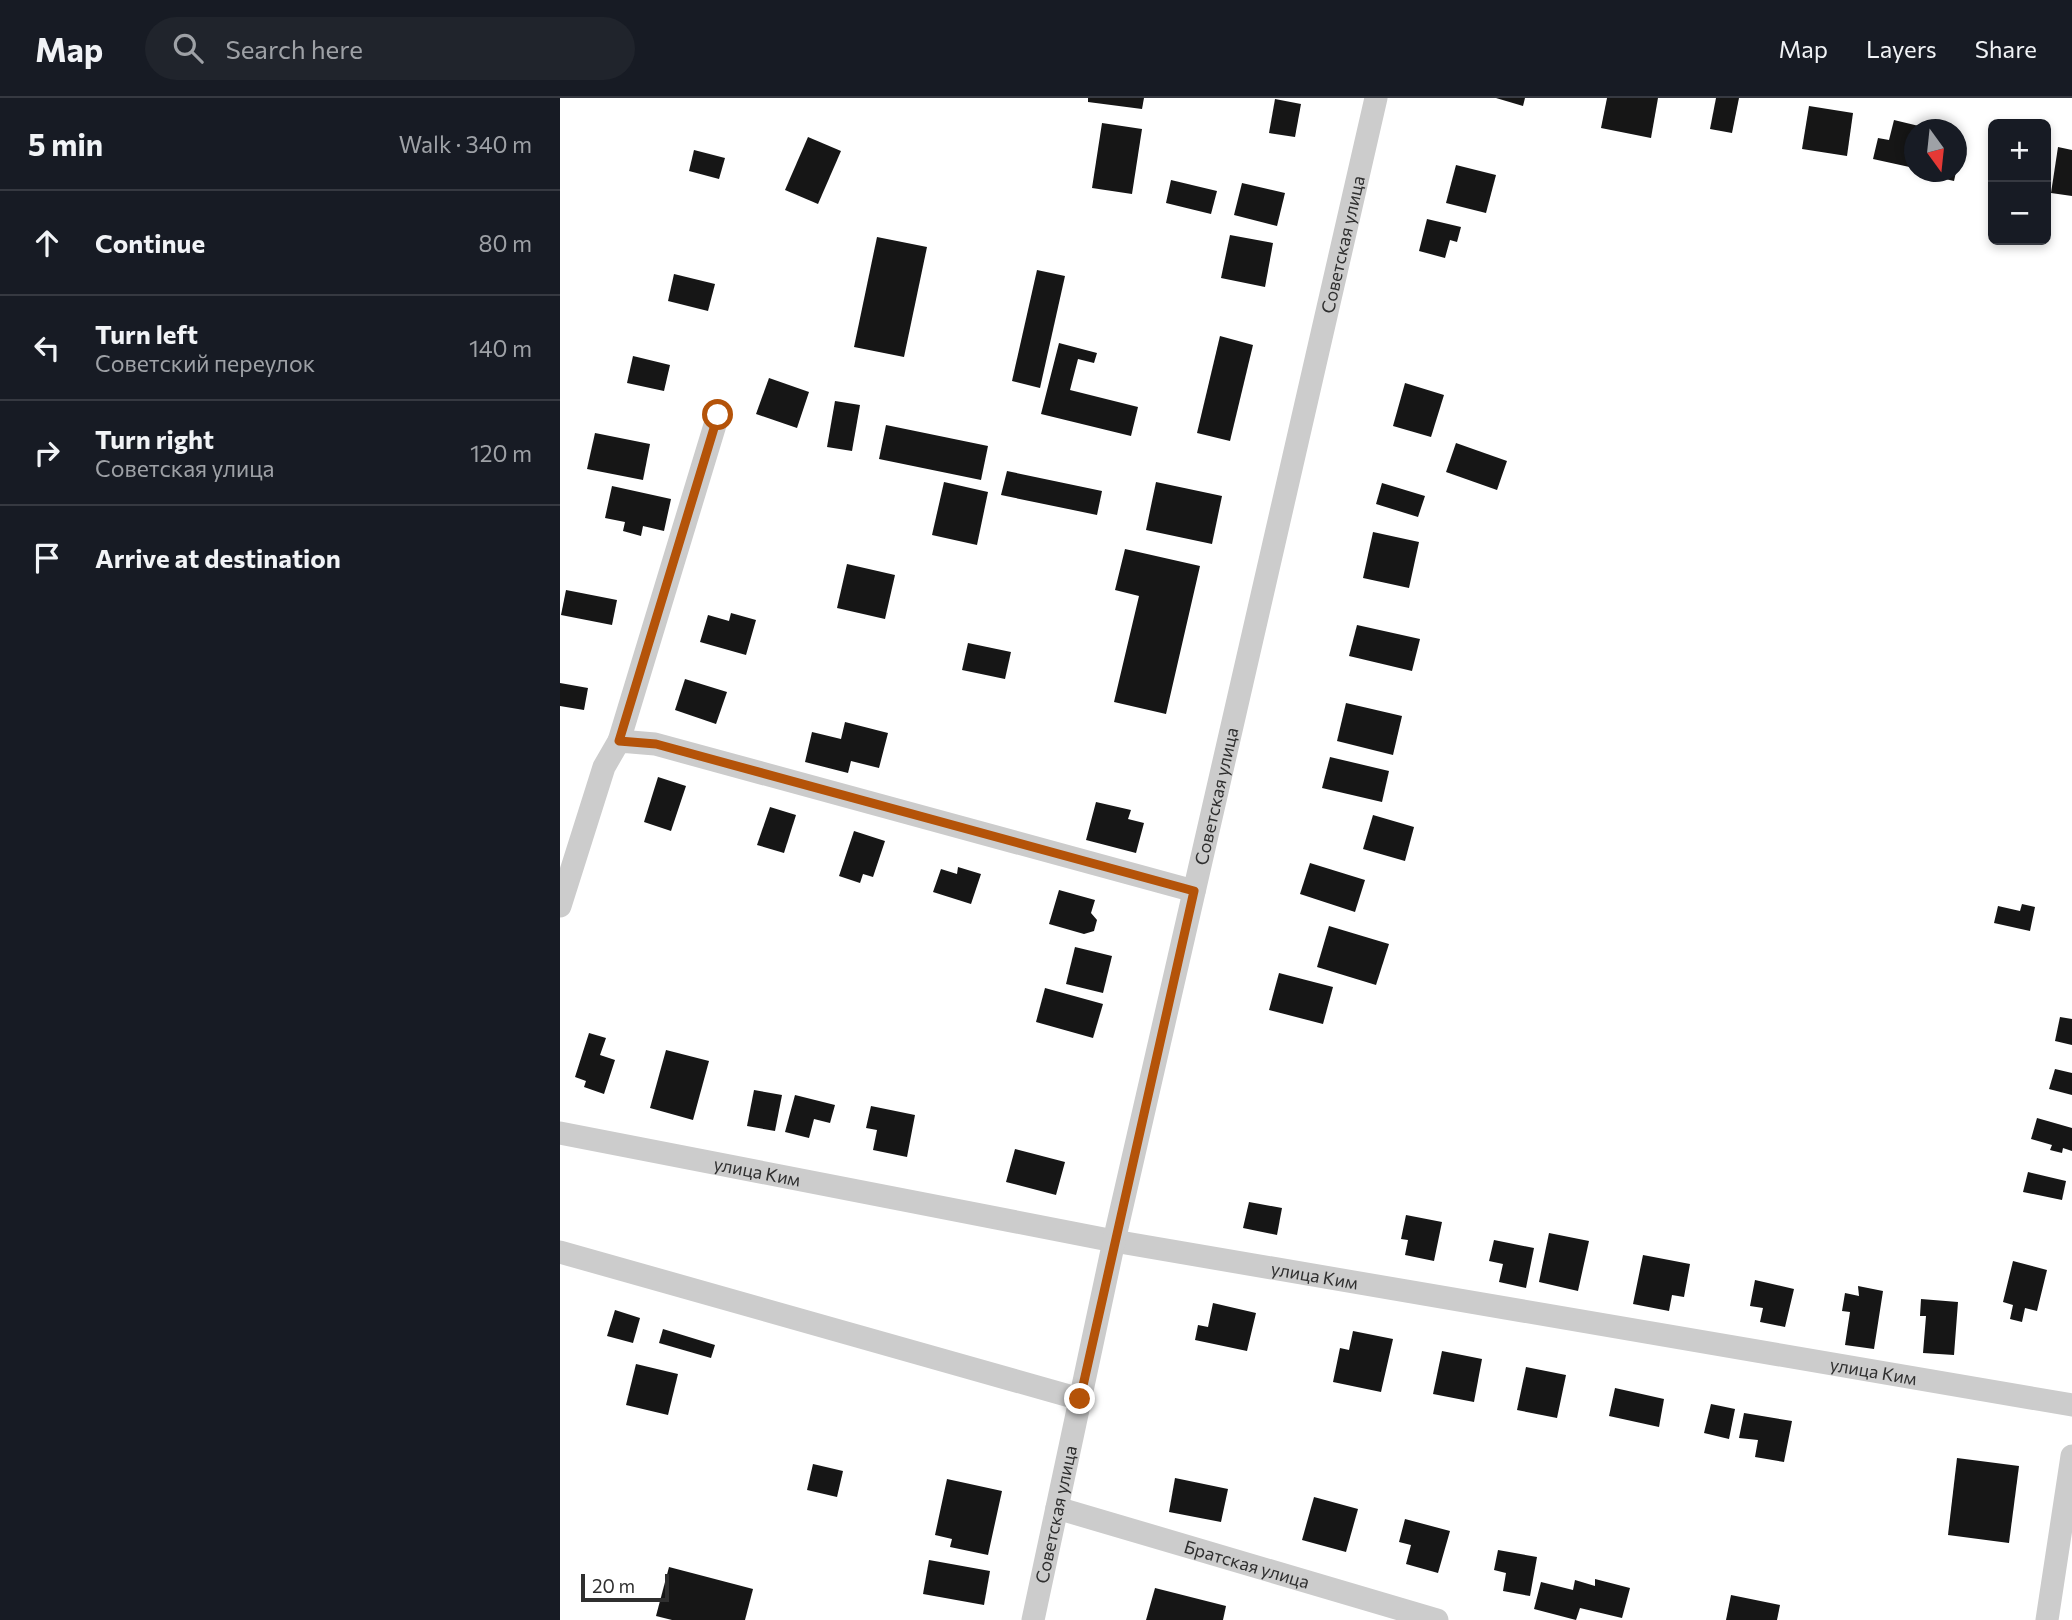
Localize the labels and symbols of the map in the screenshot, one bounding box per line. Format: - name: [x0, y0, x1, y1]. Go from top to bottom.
- north arrow: [1904, 119, 1967, 182]
- street label: Советская улица: [1316, 173, 1369, 315]
- route start: [702, 399, 733, 430]
- street label: Советская улица: [1190, 725, 1242, 867]
- street label: улица Ким: [712, 1152, 803, 1191]
- street label: улица Ким: [1269, 1257, 1360, 1294]
- street label: улица Ким: [1828, 1353, 1919, 1389]
- route end: [1064, 1383, 1095, 1414]
- street label: Советская улица: [1030, 1443, 1081, 1585]
- street label: Братская улица: [1182, 1535, 1312, 1593]
- scale bar: [581, 1571, 668, 1603]

